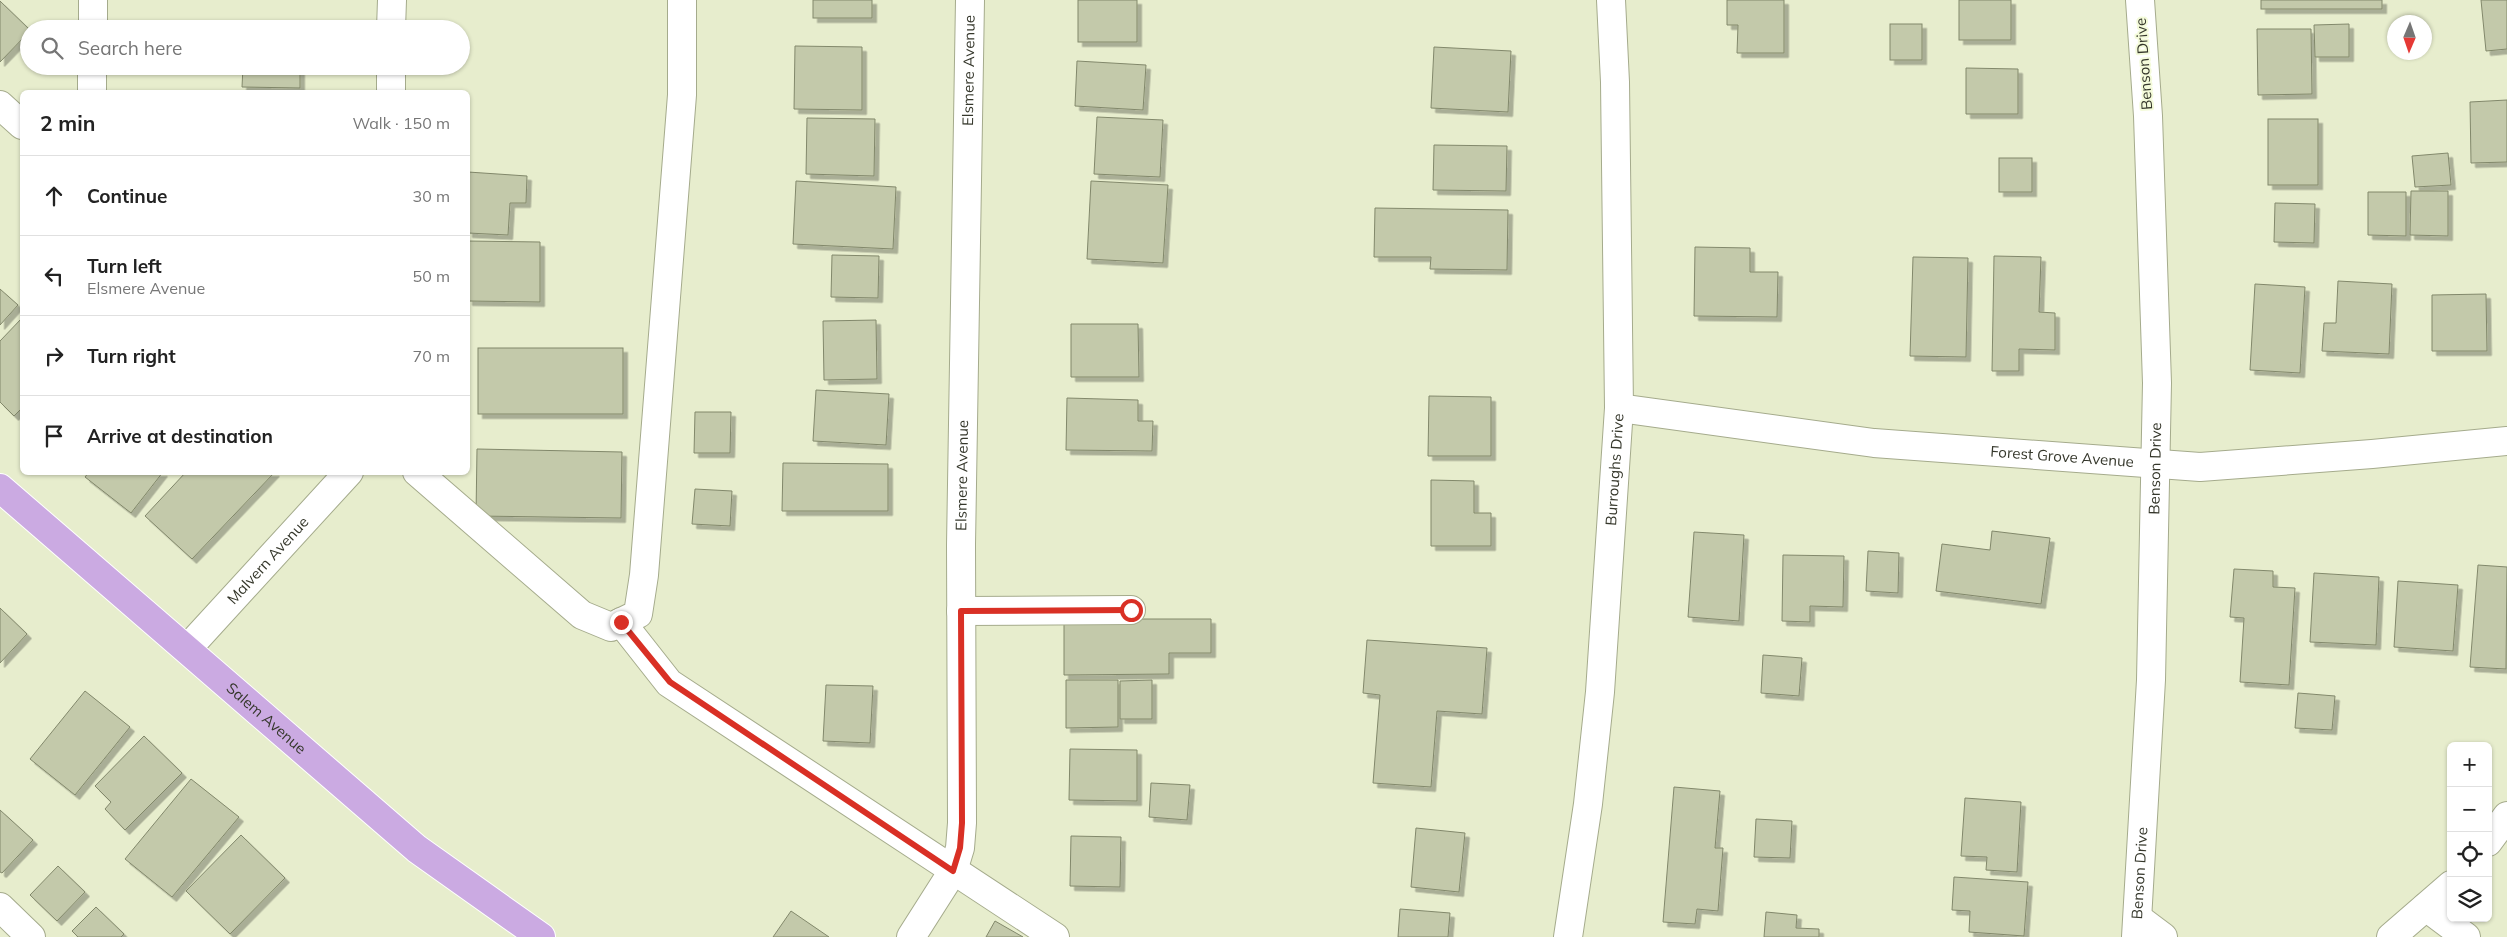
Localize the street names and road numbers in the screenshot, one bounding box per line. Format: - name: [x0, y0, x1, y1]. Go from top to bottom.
- street label: Elsmere Avenue: [958, 15, 979, 126]
- street label: Benson Drive: [2131, 17, 2156, 111]
- street label: Burroughs Drive: [1601, 413, 1628, 526]
- street label: Elsmere Avenue: [951, 420, 972, 531]
- street label: Benson Drive: [2144, 422, 2165, 515]
- street label: Forest Grove Avenue: [1990, 442, 2135, 471]
- street label: Malvern Avenue: [223, 512, 312, 608]
- street label: Salem Avenue: [223, 678, 310, 758]
- street label: Benson Drive: [2127, 827, 2151, 920]

